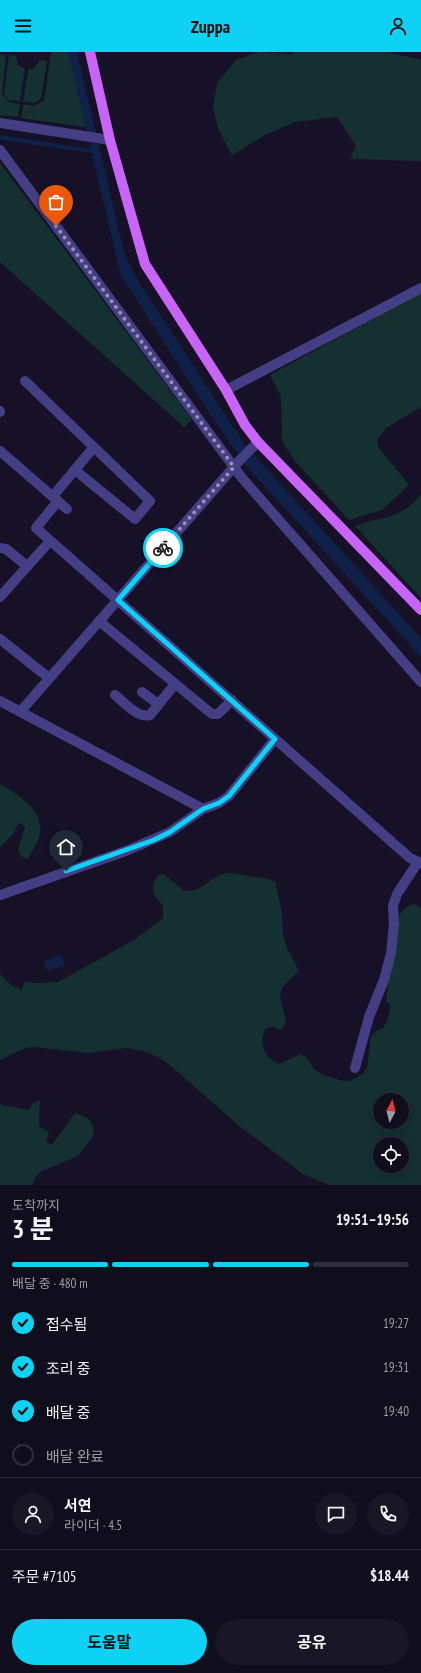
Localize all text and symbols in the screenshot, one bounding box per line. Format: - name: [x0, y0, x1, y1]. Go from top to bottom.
- icon: menu: [12, 15, 34, 37]
- text: Zuppa: [191, 15, 230, 38]
- icon: person: [387, 15, 409, 37]
- pin: [39, 185, 73, 226]
- icon: bag: [45, 191, 67, 213]
- courier: [143, 528, 183, 568]
- icon: bike: [152, 537, 174, 559]
- pin: [49, 830, 83, 871]
- icon: home: [55, 836, 77, 858]
- north arrow: [373, 1093, 409, 1129]
- map controls: [373, 1093, 409, 1173]
- button: locate: [373, 1137, 409, 1173]
- text: 도착까지: [12, 1197, 60, 1214]
- text: 19:51–19:56: [336, 1210, 409, 1229]
- text: 3 분: [12, 1212, 54, 1245]
- text: 배달 중 · 480 m: [12, 1275, 88, 1292]
- icon: check: [12, 1312, 34, 1334]
- text: 접수됨: [46, 1315, 87, 1334]
- text: 19:27: [383, 1315, 409, 1332]
- icon: check: [12, 1356, 34, 1378]
- text: 조리 중: [46, 1359, 91, 1378]
- text: 19:31: [383, 1359, 409, 1376]
- icon: check: [12, 1400, 34, 1422]
- text: 배달 중: [46, 1403, 91, 1422]
- text: 19:40: [383, 1403, 409, 1420]
- text: 배달 완료: [46, 1447, 104, 1466]
- button: person: [12, 1493, 54, 1535]
- button: chat: [315, 1493, 357, 1535]
- button: phone: [367, 1493, 409, 1535]
- text: 서연: [64, 1496, 92, 1515]
- text: 라이더 · 4.5: [64, 1517, 122, 1534]
- text: $18.44: [370, 1566, 409, 1585]
- text: 주문 #7105: [12, 1567, 77, 1586]
- button: 도움말: [12, 1619, 207, 1665]
- button: 공유: [215, 1619, 409, 1665]

